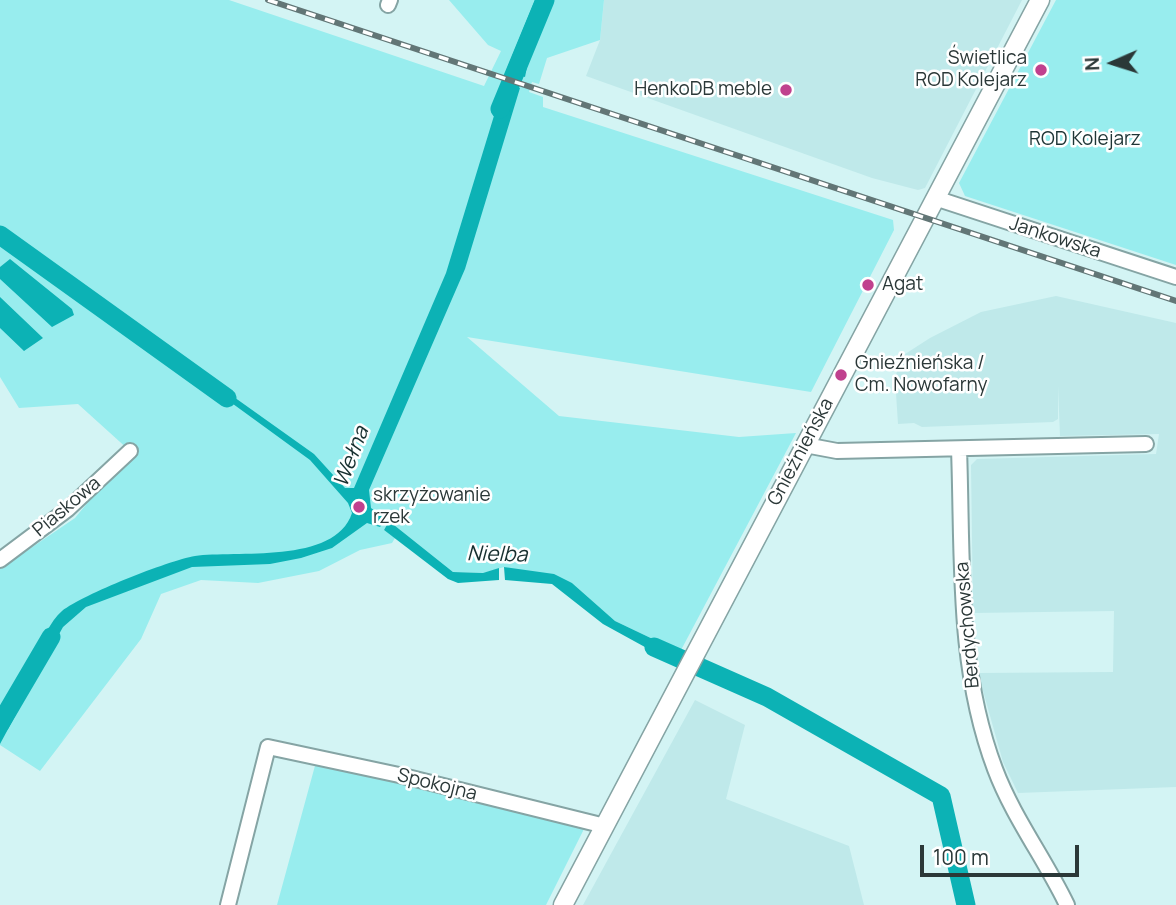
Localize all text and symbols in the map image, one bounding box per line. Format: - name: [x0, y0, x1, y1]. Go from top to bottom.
- north arrow: [1078, 28, 1148, 98]
- place label: Świetlica ROD Kolejarz: [915, 48, 1027, 92]
- text: N: [1079, 57, 1105, 72]
- marker: Świetlica ROD Kolejarz: [1033, 62, 1049, 78]
- place label: HenkoDB meble: [634, 79, 772, 101]
- marker: HenkoDB meble: [778, 82, 794, 98]
- park label: ROD Kolejarz: [1029, 129, 1141, 151]
- street label: Jankowska: [1006, 212, 1104, 264]
- place label: Agat: [882, 274, 923, 296]
- marker: Agat: [860, 277, 876, 293]
- place label: Gnieźnieńska / Cm. Nowofarny: [855, 353, 987, 397]
- marker: Gnieźnieńska / Cm. Nowofarny: [833, 367, 849, 383]
- street label: Gnieźnieńska: [763, 394, 839, 510]
- water label: Wełna: [329, 423, 375, 491]
- street label: Piaskowa: [29, 472, 105, 542]
- place label: skrzyżowanie rzek: [373, 485, 491, 529]
- marker: skrzyżowanie rzek: [351, 499, 367, 515]
- water label: Nielba: [467, 542, 527, 568]
- street label: Berdychowska: [951, 561, 985, 689]
- street label: Spokojna: [395, 764, 479, 806]
- scale bar: [924, 832, 1083, 876]
- text: 100 m: [933, 843, 989, 871]

